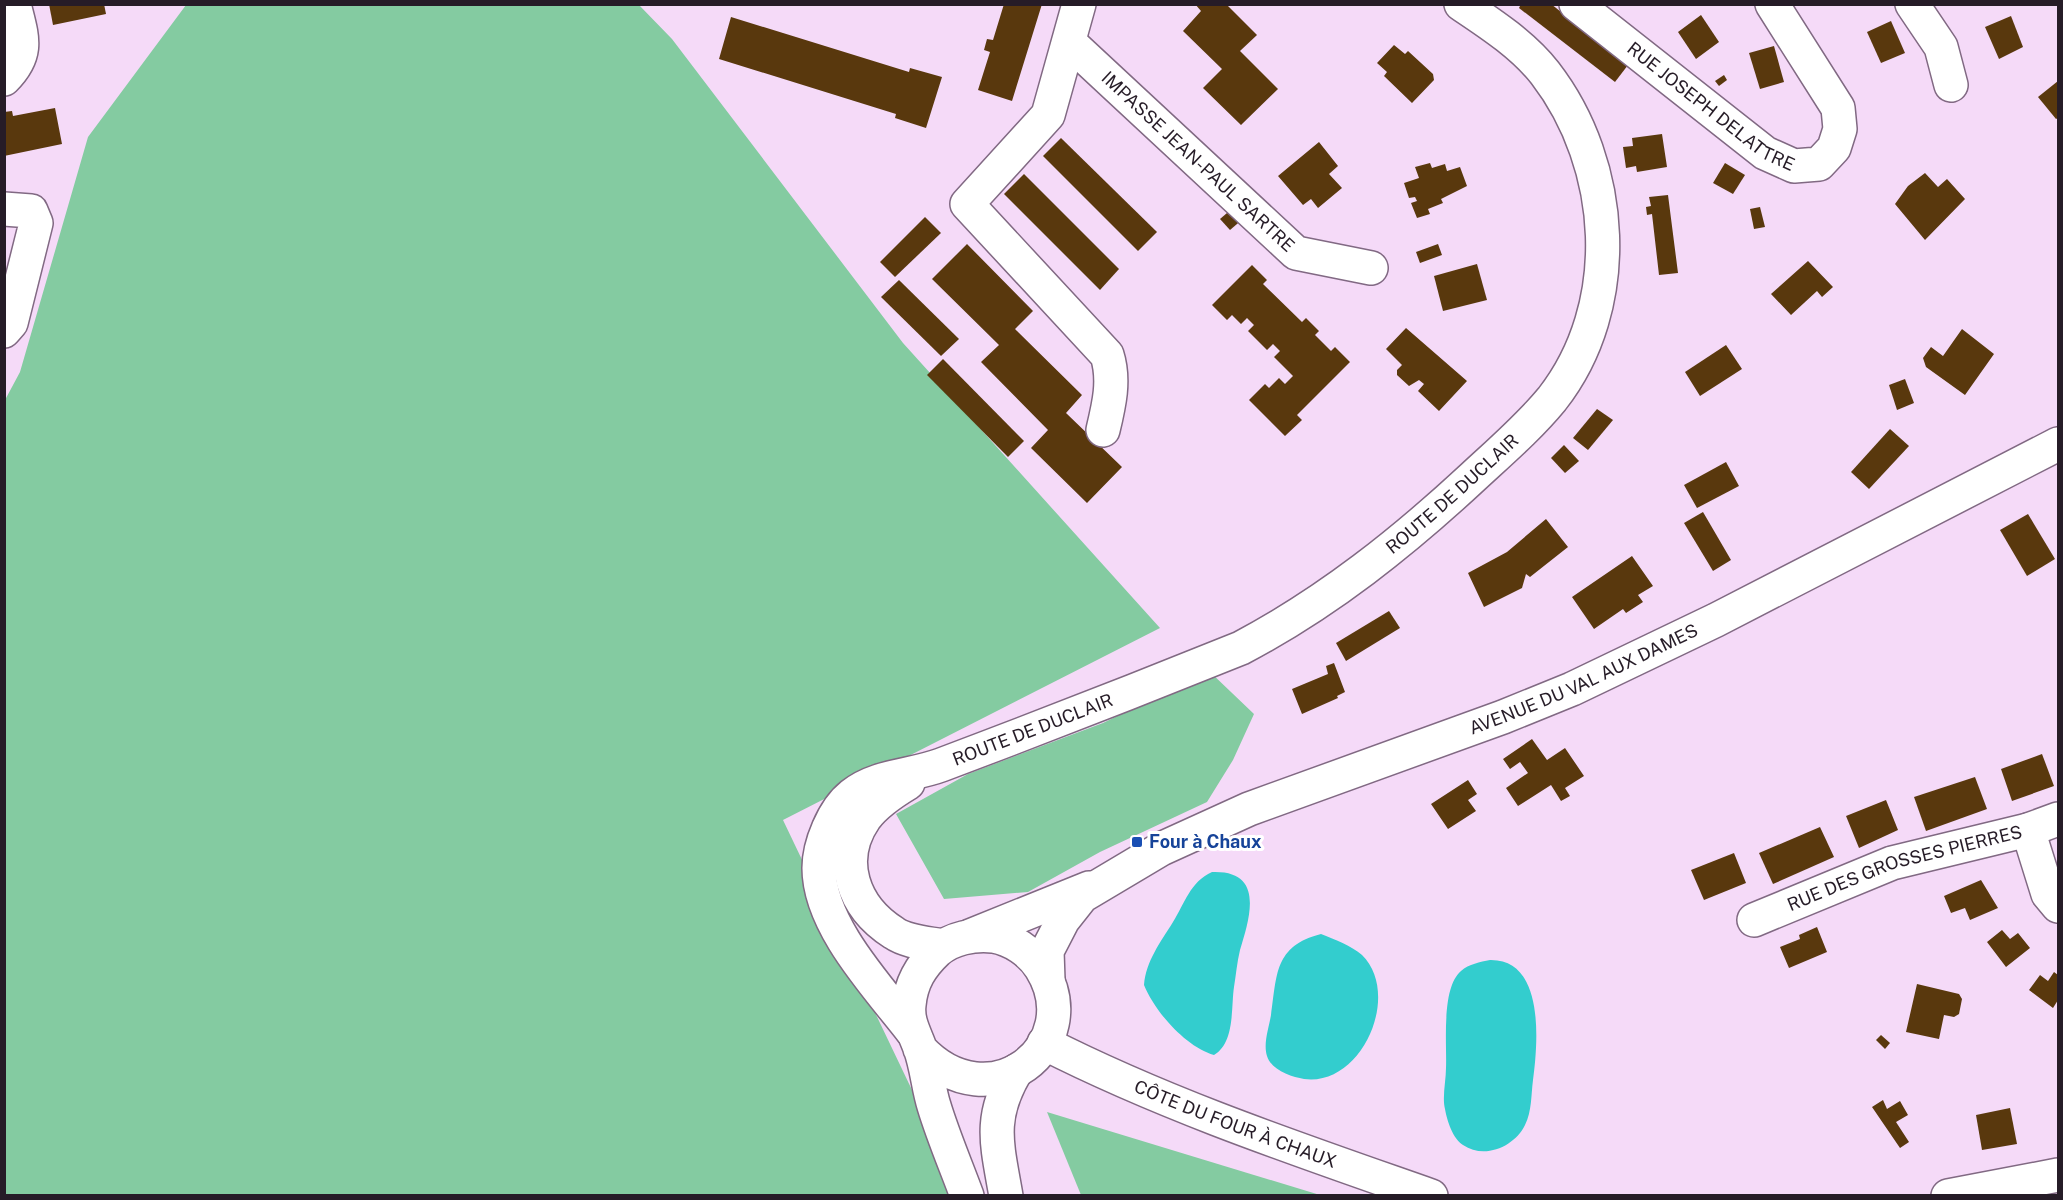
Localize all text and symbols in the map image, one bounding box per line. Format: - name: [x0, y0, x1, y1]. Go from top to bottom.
- street label: RUE JOSEPH DELATTRE: [1623, 37, 1798, 175]
- street label: IMPASSE JEAN-PAUL SARTRE: [1098, 67, 1299, 256]
- street label: ROUTE DE DUCLAIR: [1382, 429, 1523, 558]
- street label: AVENUE DU VAL AUX DAMES: [1466, 619, 1701, 738]
- street label: ROUTE DE DUCLAIR: [949, 689, 1116, 770]
- street label: RUE DES GROSSES PIERRES: [1784, 821, 2024, 915]
- place label: Four à Chaux: [1149, 831, 1262, 852]
- marker: Four à Chaux: [1130, 835, 1144, 849]
- street label: CÔTE DU FOUR À CHAUX: [1131, 1076, 1339, 1172]

